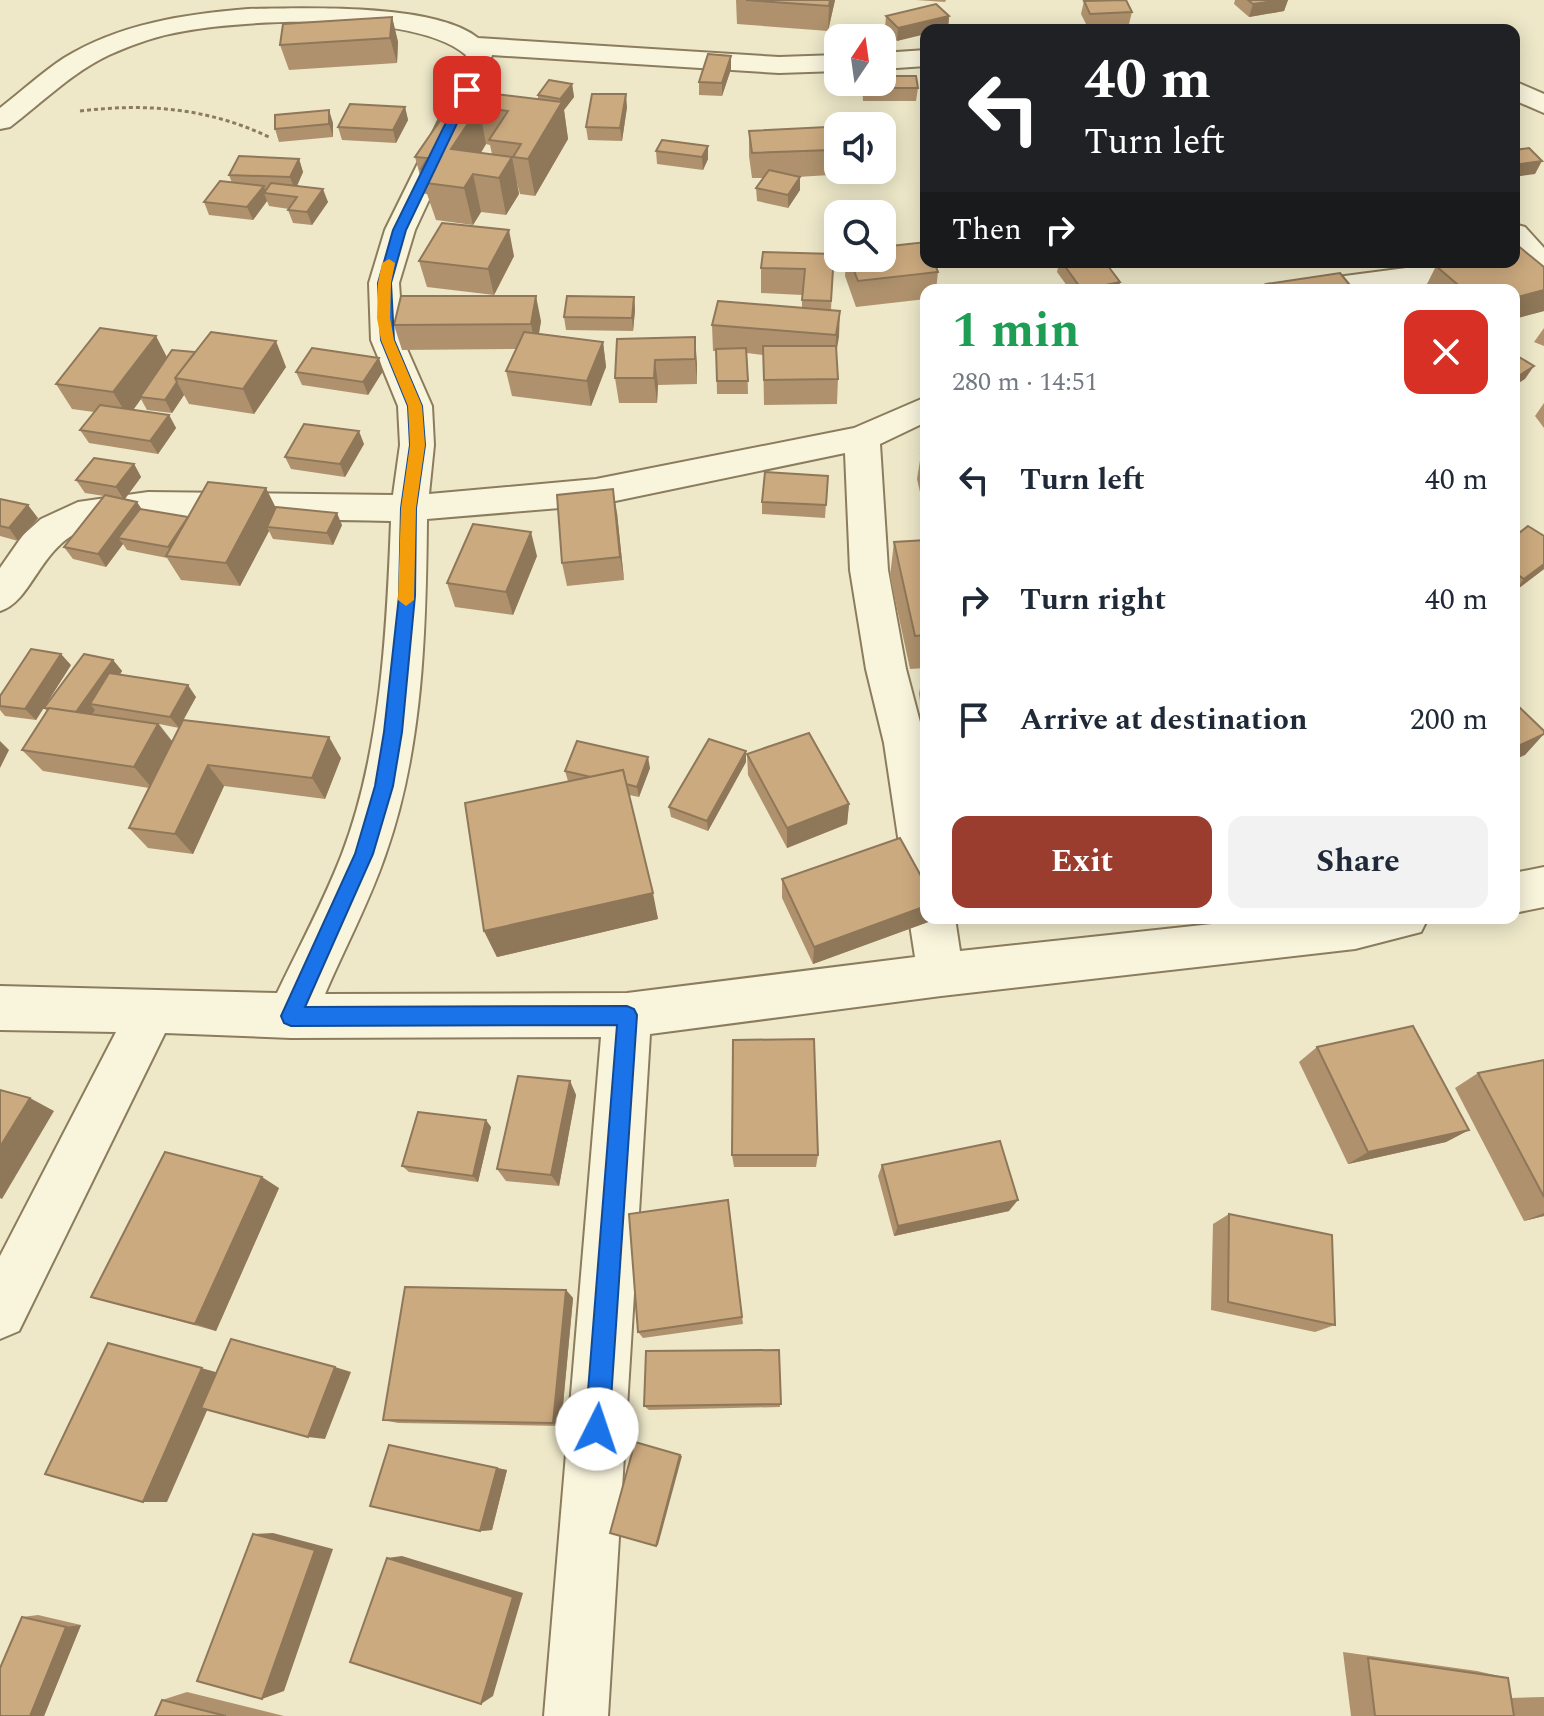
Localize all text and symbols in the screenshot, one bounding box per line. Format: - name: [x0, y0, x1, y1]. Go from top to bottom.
- north arrow: [824, 24, 896, 96]
- map controls: [824, 24, 896, 272]
- text: 40 m: [1084, 38, 1211, 123]
- pin: [433, 56, 501, 124]
- icon: left: [952, 56, 1056, 160]
- icon: arrive: [445, 68, 489, 112]
- button: sound: [824, 112, 896, 184]
- text: Turn left: [1084, 115, 1225, 170]
- button: search: [824, 200, 896, 272]
- text: Then: [952, 207, 1022, 253]
- icon: right: [1038, 208, 1082, 252]
- text: 1 min: [952, 295, 1080, 368]
- button: close: [1404, 310, 1488, 394]
- text: 280 m · 14:51: [952, 362, 1098, 402]
- text: Turn left: [1020, 457, 1145, 503]
- text: 40 m: [1425, 457, 1488, 503]
- icon: left: [952, 458, 996, 502]
- text: Turn right: [1020, 577, 1166, 623]
- text: 40 m: [1425, 577, 1488, 623]
- icon: right: [952, 578, 996, 622]
- text: Arrive at destination: [1020, 697, 1307, 743]
- text: 200 m: [1410, 697, 1488, 743]
- icon: arrive: [952, 698, 996, 742]
- button: Exit: [952, 816, 1212, 908]
- button: Share: [1228, 816, 1488, 908]
- position arrow: [555, 1387, 639, 1471]

